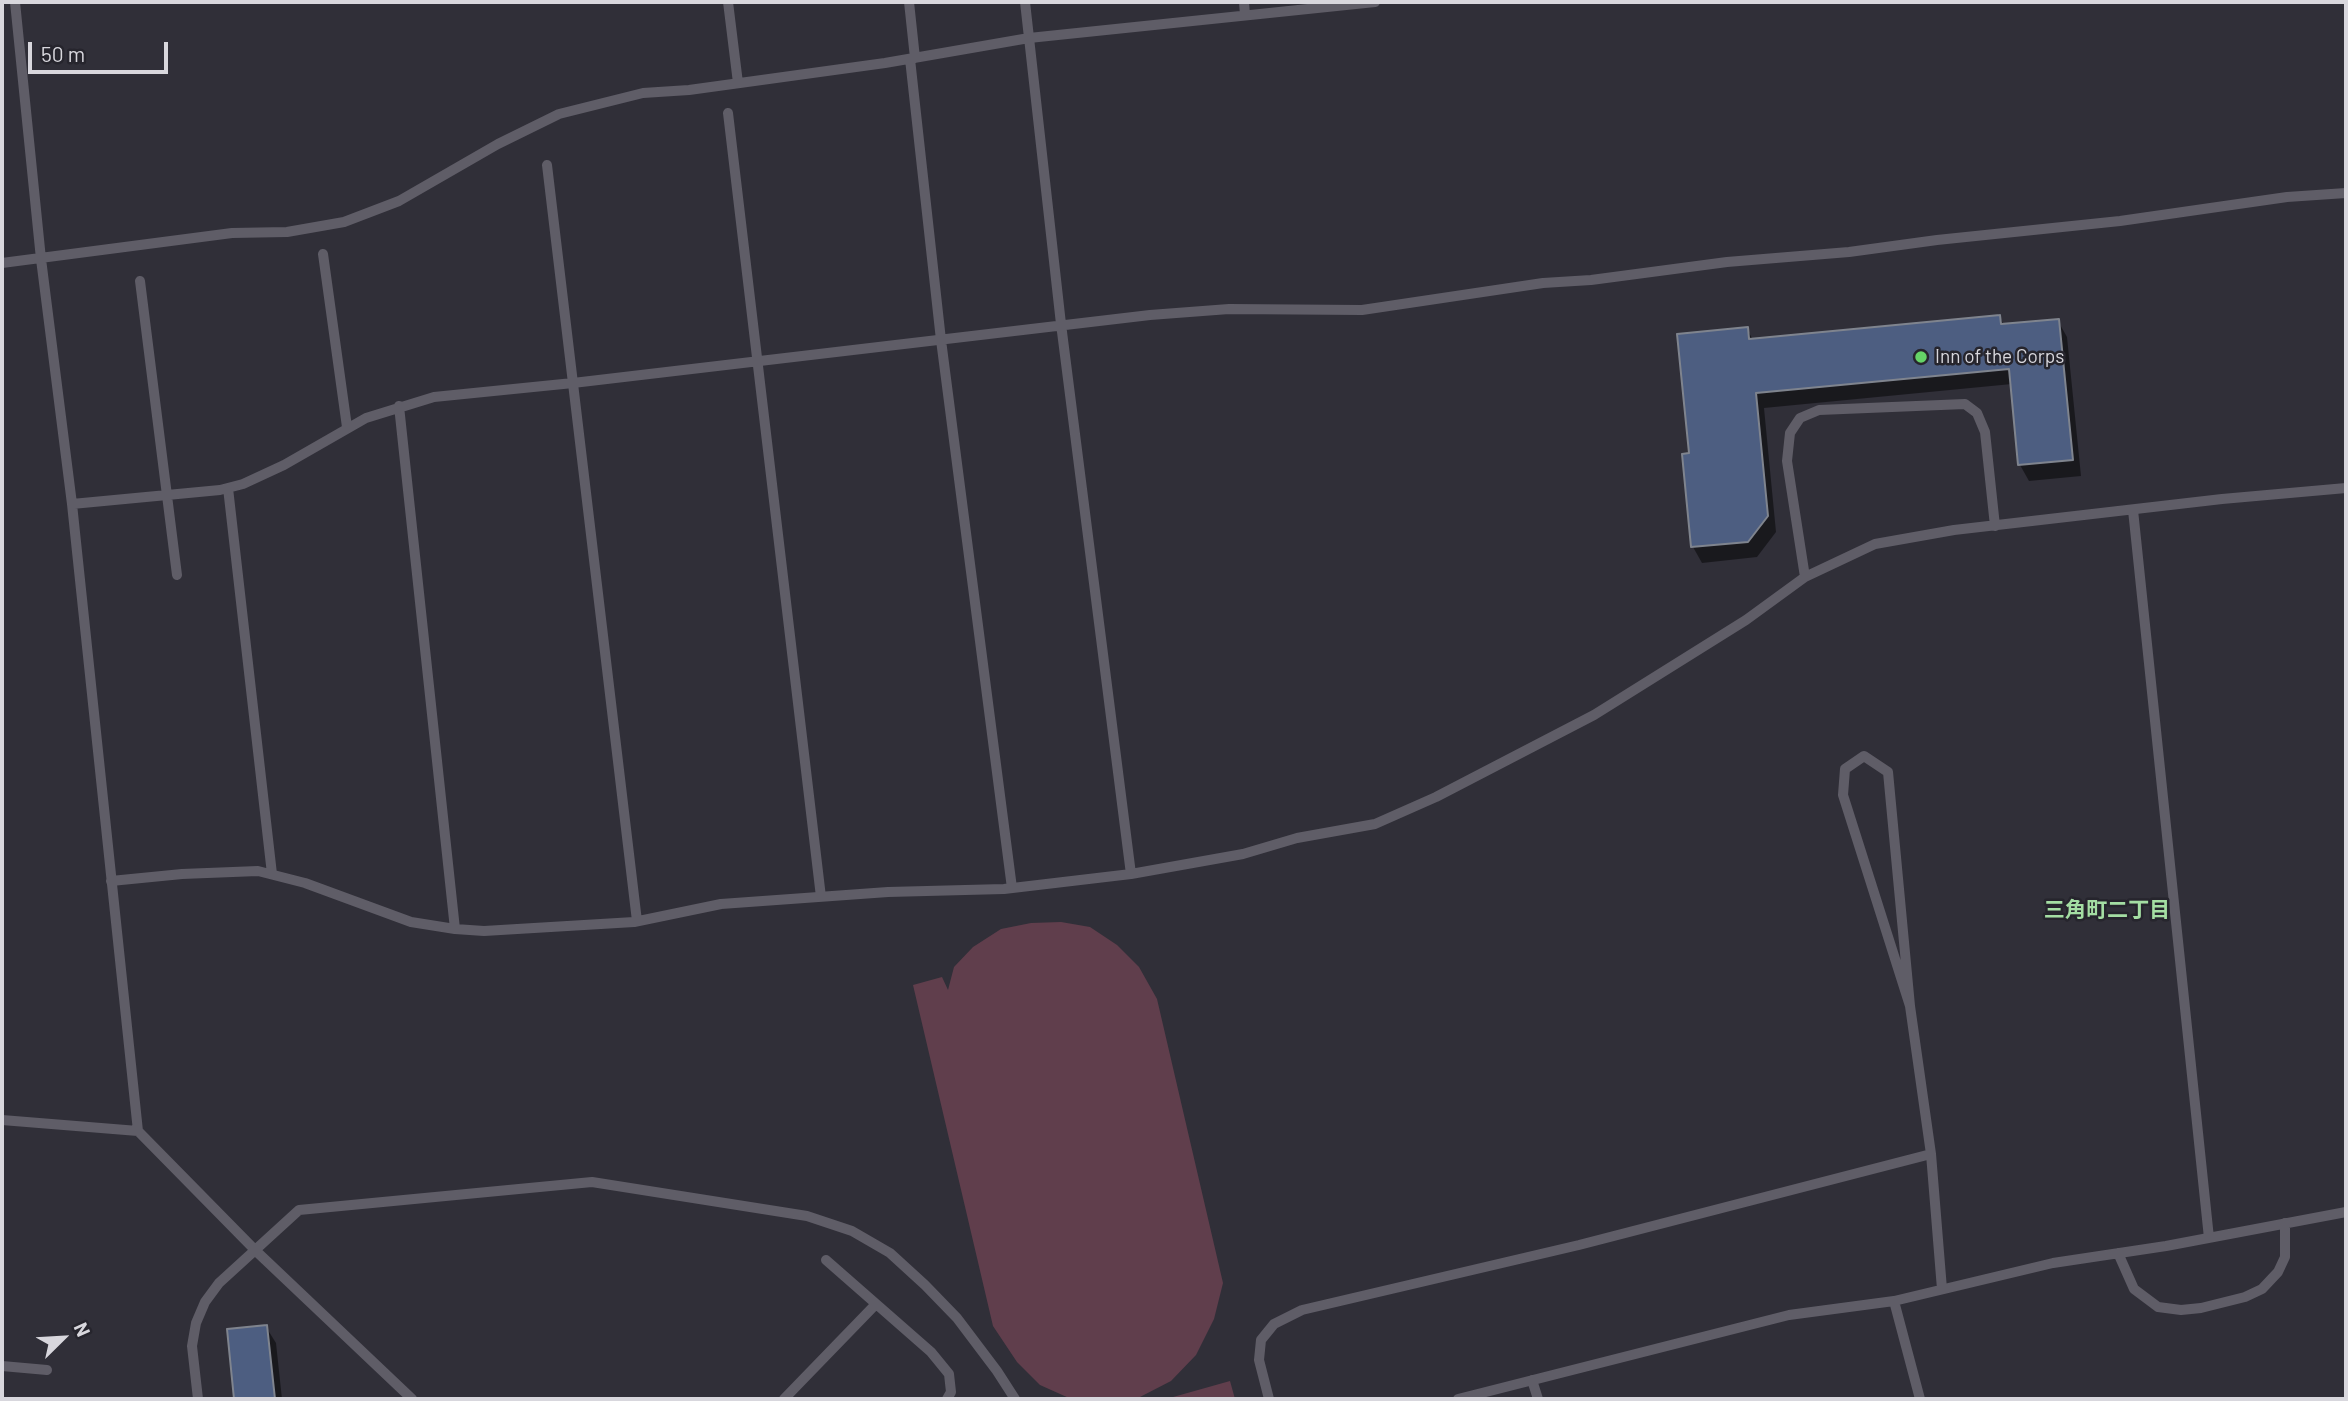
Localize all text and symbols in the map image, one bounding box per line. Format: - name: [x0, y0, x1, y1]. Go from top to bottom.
- scale bar: [32, 28, 172, 72]
- text: 50 m: [41, 41, 85, 66]
- place label: Inn of the Corps: [1935, 346, 2064, 368]
- marker: Inn of the Corps: [1913, 349, 1929, 365]
- district label: 三角町二丁目: [2044, 897, 2170, 923]
- north arrow: [28, 1303, 98, 1373]
- text: N: [70, 1319, 96, 1340]

